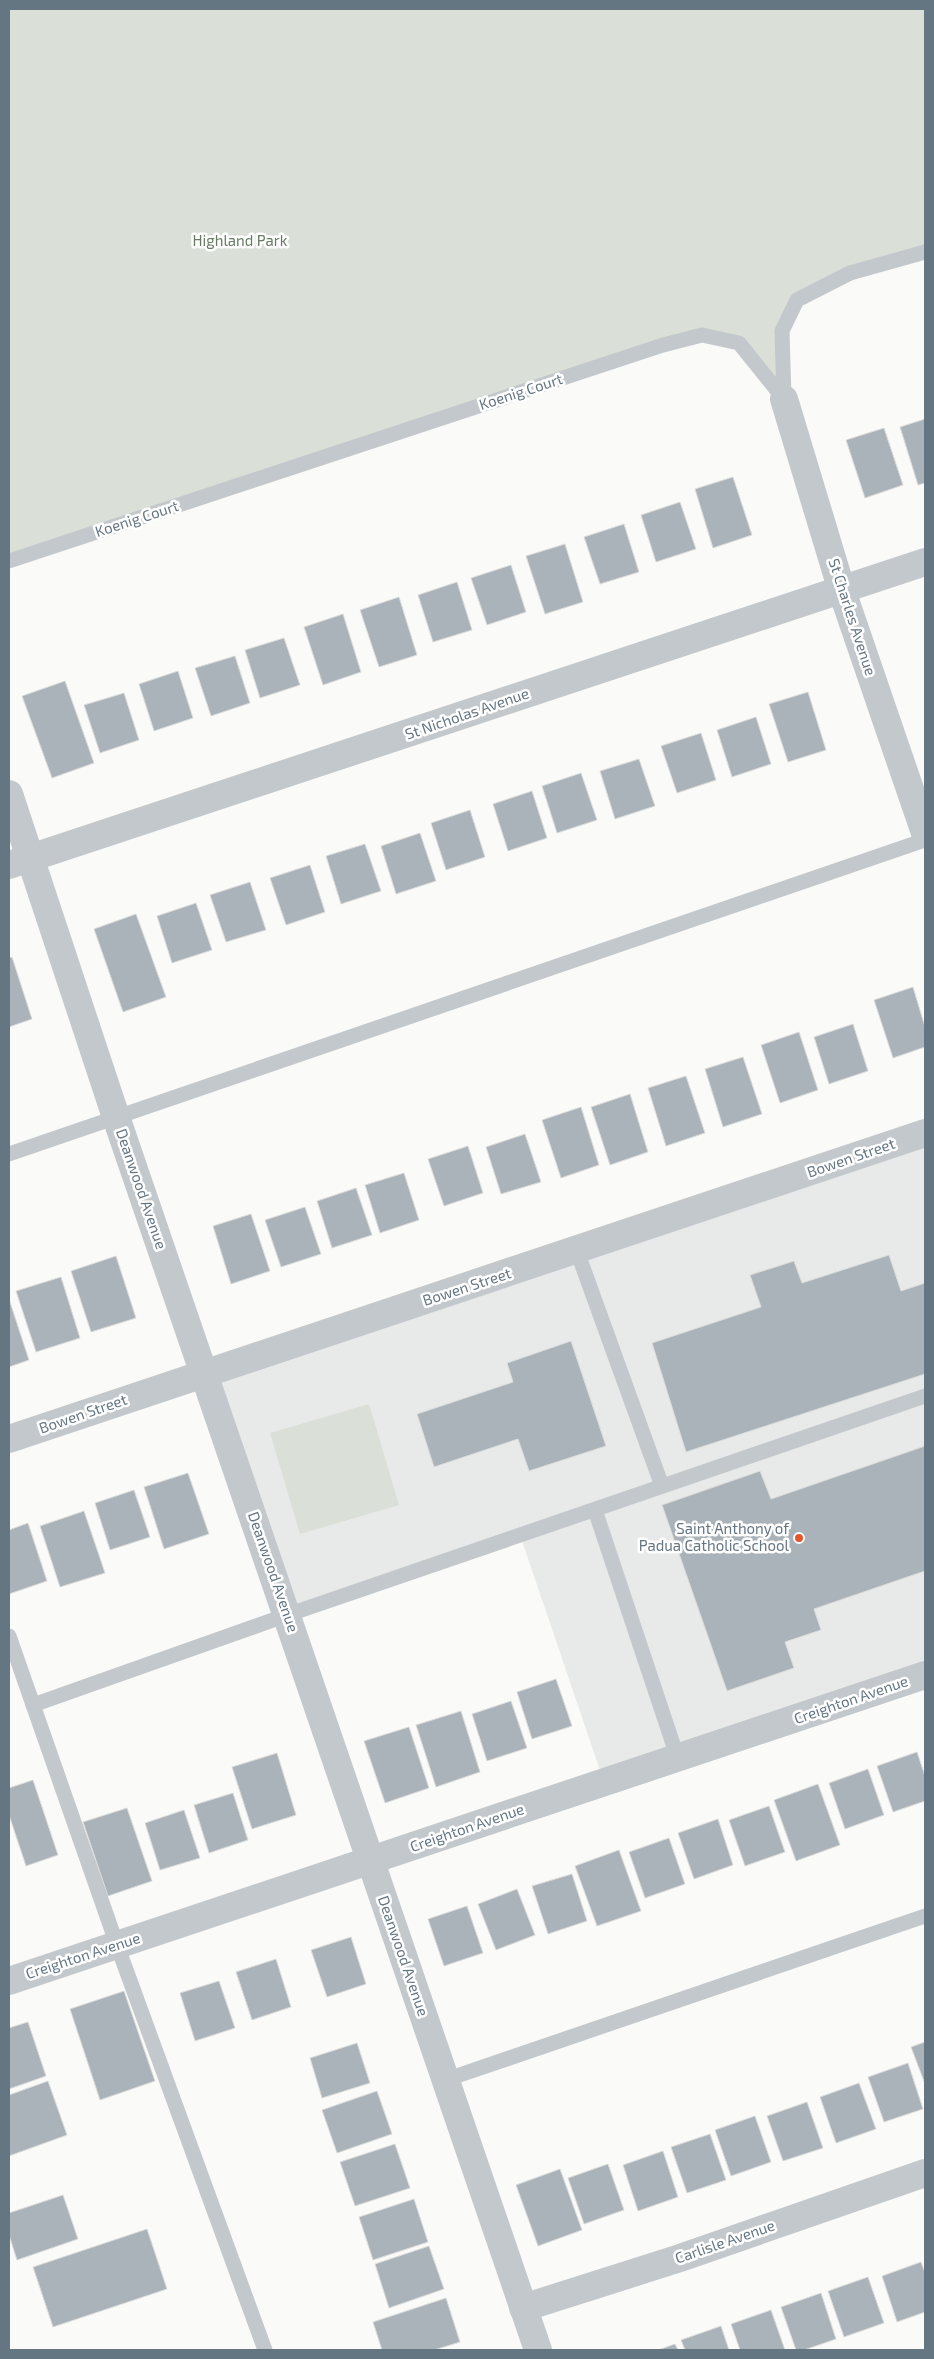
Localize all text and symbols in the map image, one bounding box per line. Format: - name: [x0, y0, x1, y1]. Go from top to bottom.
- park label: Highland Park: [193, 231, 288, 249]
- street label: Koenig Court: [477, 369, 565, 413]
- street label: Koenig Court: [93, 496, 181, 540]
- street label: St Charles Avenue: [825, 556, 880, 678]
- street label: St Nicholas Avenue: [402, 683, 531, 743]
- street label: Deanwood Avenue: [113, 1126, 171, 1251]
- street label: Bowen Street: [804, 1133, 897, 1181]
- street label: Bowen Street: [420, 1263, 513, 1309]
- street label: Bowen Street: [36, 1389, 129, 1437]
- street label: Deanwood Avenue: [245, 1509, 303, 1634]
- place label: Saint Anthony of Padua Catholic School: [639, 1519, 790, 1554]
- marker: Saint Anthony of Padua Catholic School: [793, 1532, 805, 1544]
- street label: Creighton Avenue: [791, 1671, 910, 1727]
- street label: Creighton Avenue: [407, 1799, 526, 1855]
- street label: Deanwood Avenue: [375, 1893, 433, 2018]
- street label: Creighton Avenue: [23, 1928, 142, 1982]
- street label: Carlisle Avenue: [672, 2216, 777, 2267]

